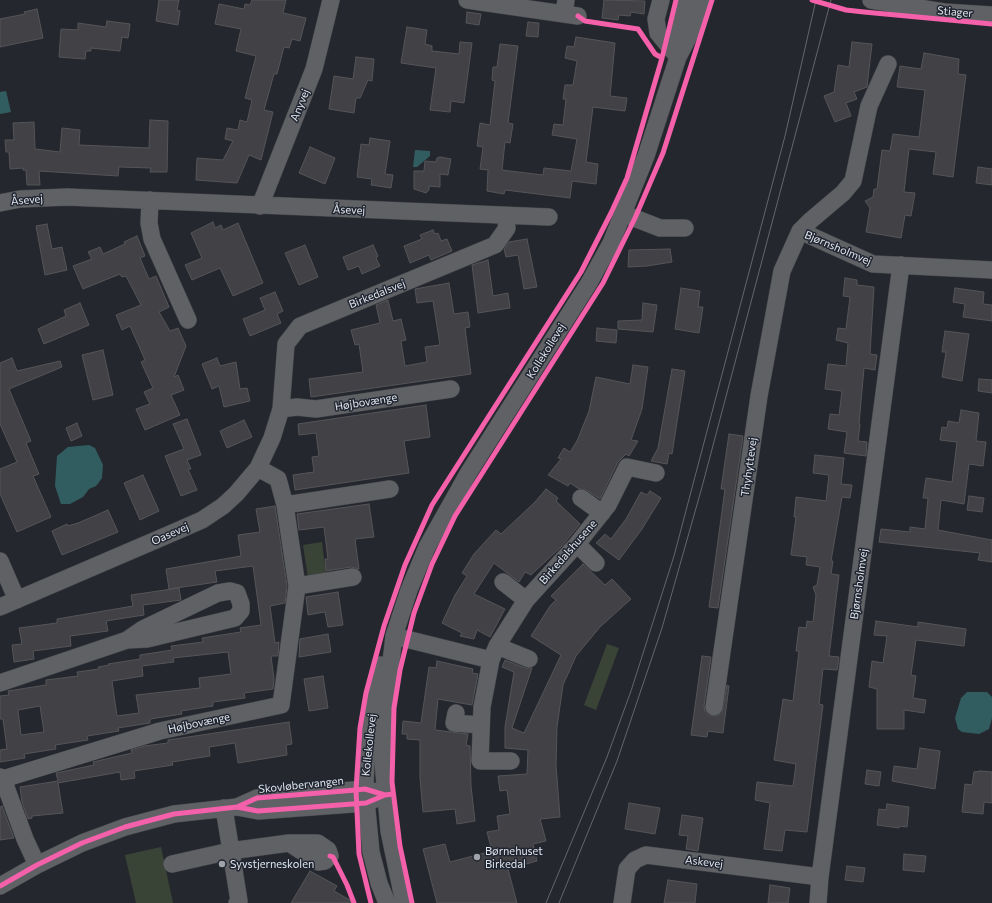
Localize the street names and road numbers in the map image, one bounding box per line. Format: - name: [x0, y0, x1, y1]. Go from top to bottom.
- street label: Stiager: [937, 4, 973, 20]
- street label: Anyvej: [288, 87, 312, 123]
- street label: Åsevej: [10, 192, 44, 208]
- street label: Åsevej: [333, 203, 365, 217]
- street label: Bjørnsholmvej: [803, 228, 873, 268]
- street label: Birkedalsvej: [347, 277, 407, 311]
- street label: Kollekollevej: [524, 321, 568, 381]
- street label: Højbovænge: [334, 391, 398, 413]
- street label: Thyhyttevej: [738, 437, 760, 497]
- street label: Birkedalshusene: [536, 517, 600, 587]
- street label: Oasevej: [149, 520, 191, 548]
- street label: Bjørnsholmvej: [847, 548, 871, 620]
- street label: Højbovænge: [167, 710, 231, 736]
- street label: Kollekollevej: [359, 713, 379, 777]
- street label: Skovløbervangen: [258, 774, 344, 796]
- street label: Askevej: [684, 853, 724, 871]

